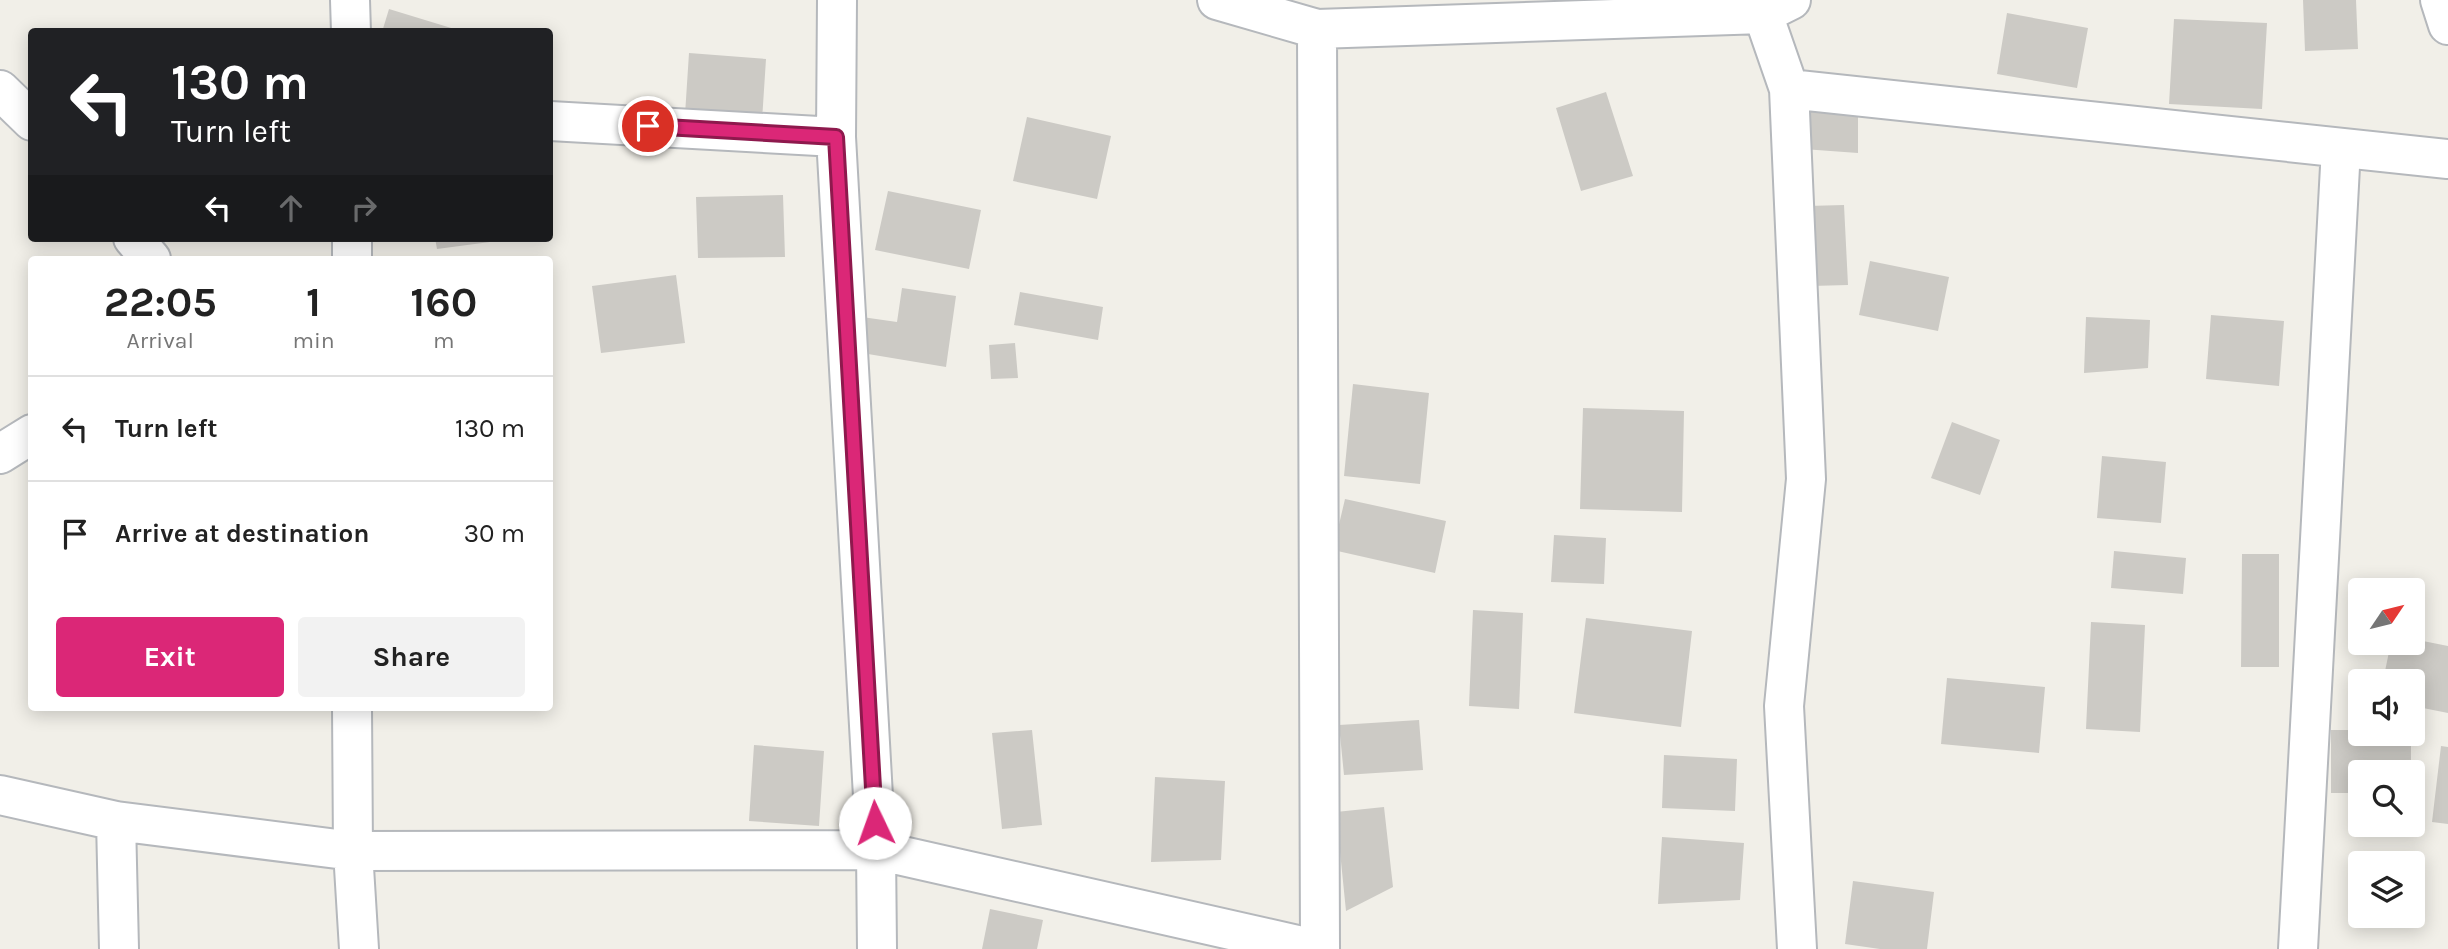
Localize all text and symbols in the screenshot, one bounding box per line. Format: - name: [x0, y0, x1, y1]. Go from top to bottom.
- text: 130 m: [171, 54, 309, 111]
- icon: left: [56, 56, 147, 147]
- pin: [618, 96, 678, 156]
- icon: arrive: [629, 107, 667, 145]
- text: Turn left: [171, 113, 291, 150]
- icon: left: [199, 189, 237, 227]
- icon: ahead: [272, 189, 310, 227]
- icon: right: [345, 189, 383, 227]
- text: 22:05: [104, 277, 217, 327]
- text: 1: [306, 277, 321, 327]
- text: 160: [410, 277, 477, 327]
- text: Arrival: [127, 327, 194, 354]
- text: min: [292, 327, 335, 354]
- text: m: [433, 327, 455, 354]
- icon: left: [56, 410, 94, 448]
- text: Turn left: [115, 413, 217, 444]
- text: 130 m: [455, 413, 525, 444]
- icon: arrive: [56, 515, 94, 553]
- text: Arrive at destination: [115, 518, 369, 549]
- text: 30 m: [464, 518, 525, 549]
- north arrow: [2348, 578, 2426, 654]
- map controls: [2348, 578, 2425, 928]
- button: Exit: [56, 617, 284, 697]
- button: Share: [298, 617, 525, 697]
- button: sound: [2348, 669, 2425, 746]
- button: search: [2348, 760, 2425, 837]
- position arrow: [838, 786, 912, 860]
- button: layers: [2348, 851, 2425, 928]

